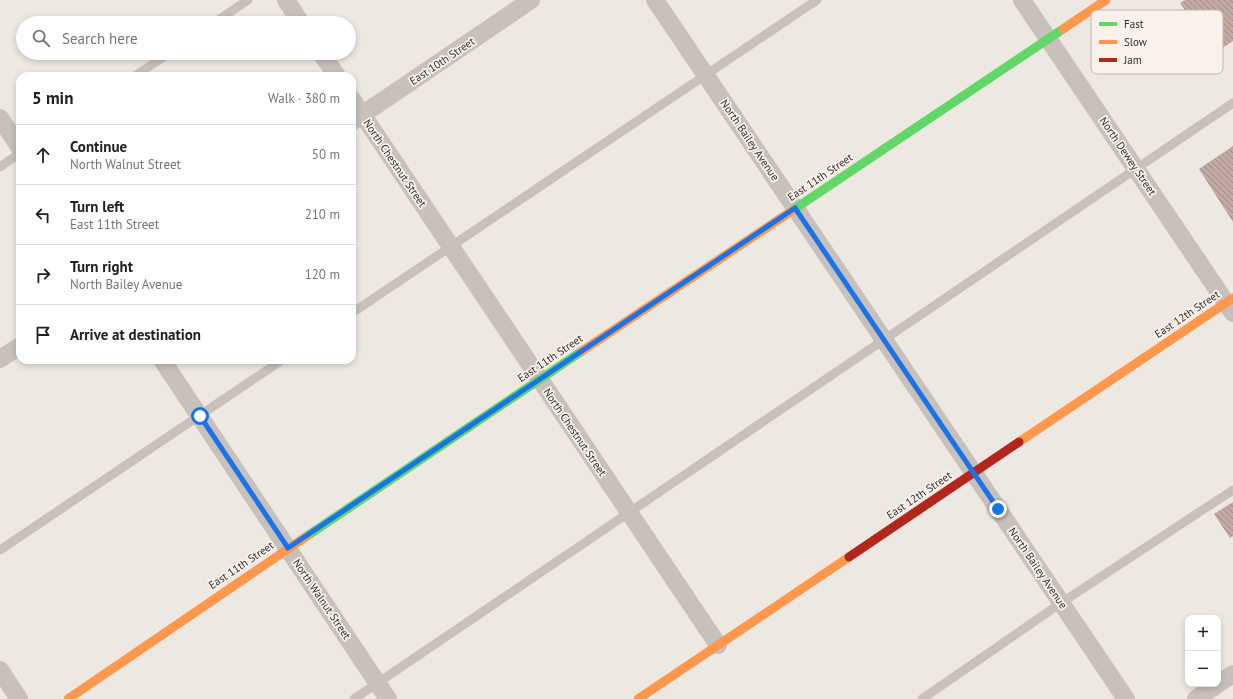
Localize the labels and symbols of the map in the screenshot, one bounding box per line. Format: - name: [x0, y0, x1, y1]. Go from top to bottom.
- legend: [1091, 10, 1223, 74]
- text: Fast: [1124, 17, 1144, 31]
- street label: East 10th Street: [407, 34, 477, 88]
- text: Slow: [1124, 35, 1147, 49]
- text: Jam: [1123, 53, 1142, 67]
- street label: North Bailey Avenue: [718, 97, 783, 184]
- street label: North Dewey Street: [1097, 114, 1160, 198]
- street label: North Chestnut Street: [360, 116, 430, 210]
- street label: East 11th Street: [785, 150, 855, 204]
- street label: East 12th Street: [1152, 287, 1222, 341]
- street label: East 11th Street: [515, 331, 585, 385]
- street label: North Chestnut Street: [540, 385, 610, 479]
- route start: [191, 407, 209, 425]
- street label: East 12th Street: [884, 468, 954, 522]
- route end: [989, 500, 1007, 518]
- street label: North Bailey Avenue: [1006, 525, 1071, 612]
- street label: East 11th Street: [206, 538, 276, 592]
- street label: North Walnut Street: [290, 556, 354, 642]

